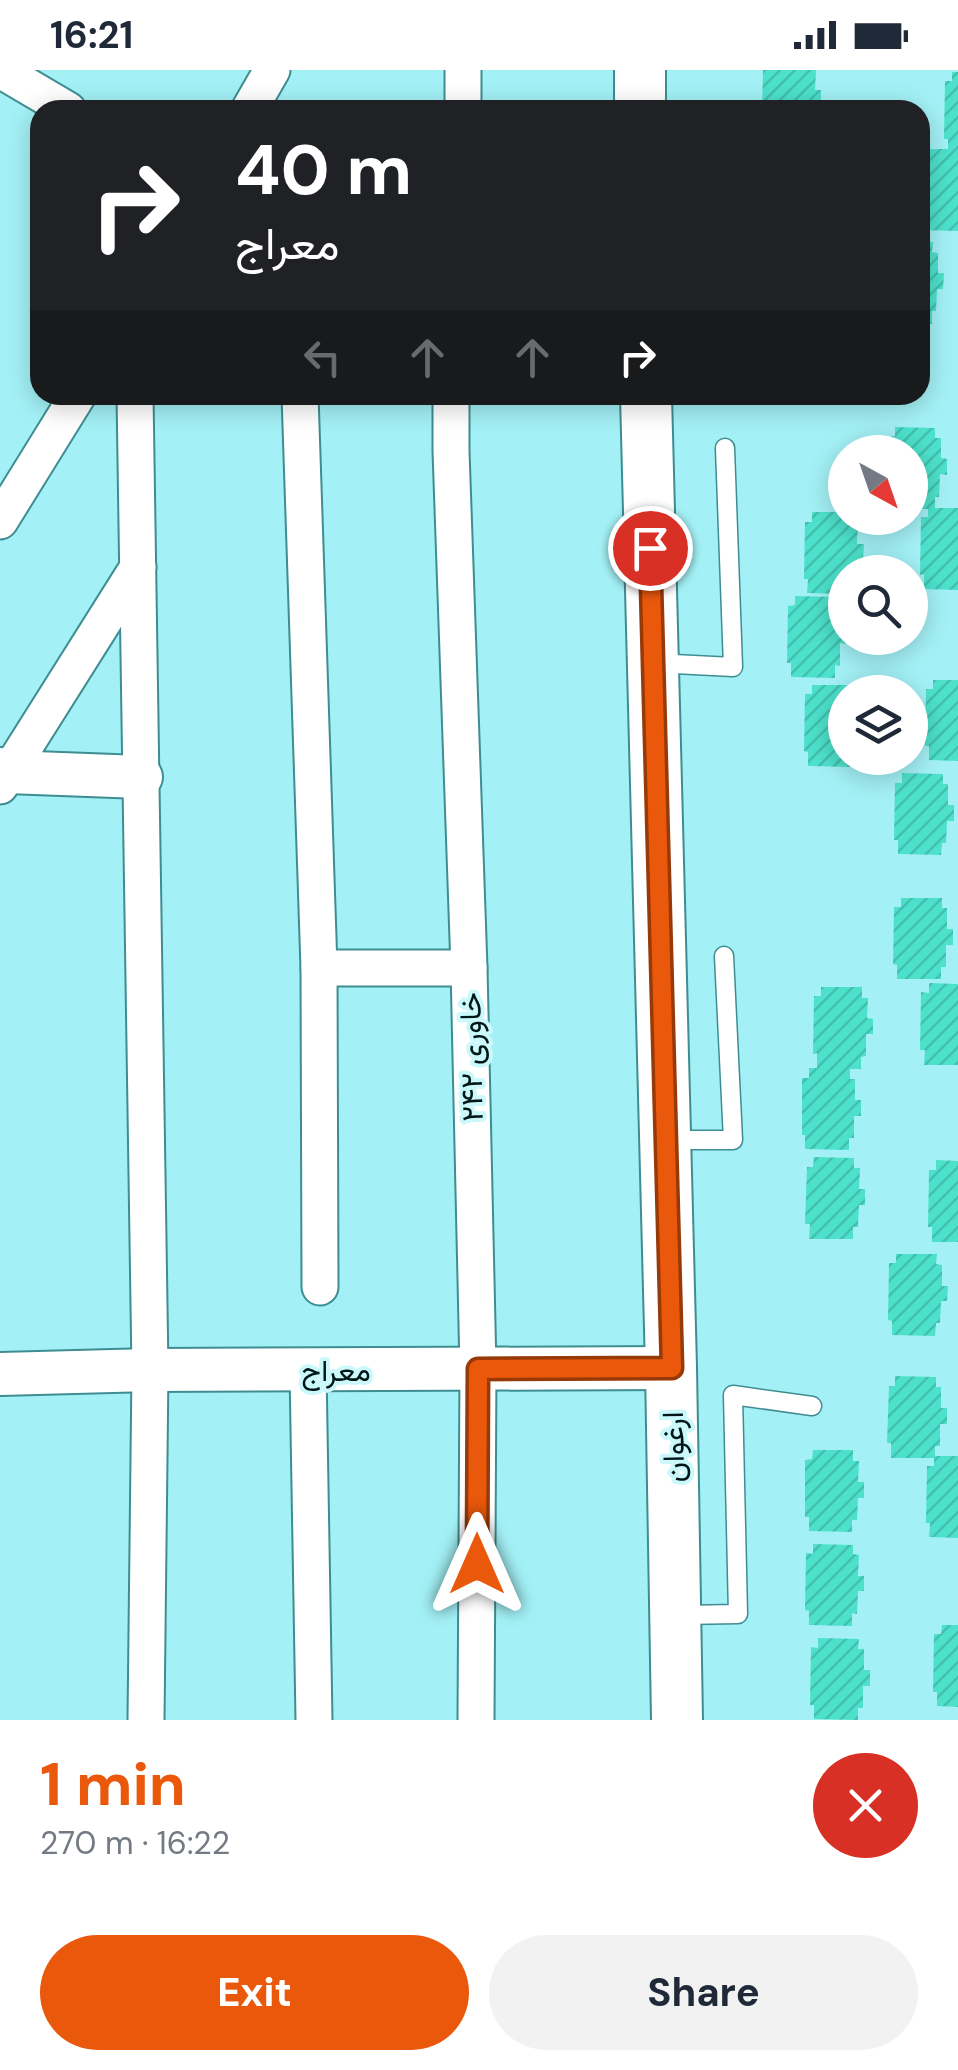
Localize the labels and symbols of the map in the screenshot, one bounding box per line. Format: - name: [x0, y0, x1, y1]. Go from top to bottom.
- north arrow: [828, 435, 928, 535]
- pin: [608, 506, 693, 591]
- street label: ۲۴۲ خاوری: [450, 992, 492, 1122]
- street label: معراج: [301, 1351, 371, 1391]
- street label: ارغوان: [653, 1411, 693, 1483]
- position arrow: [425, 1512, 529, 1616]

